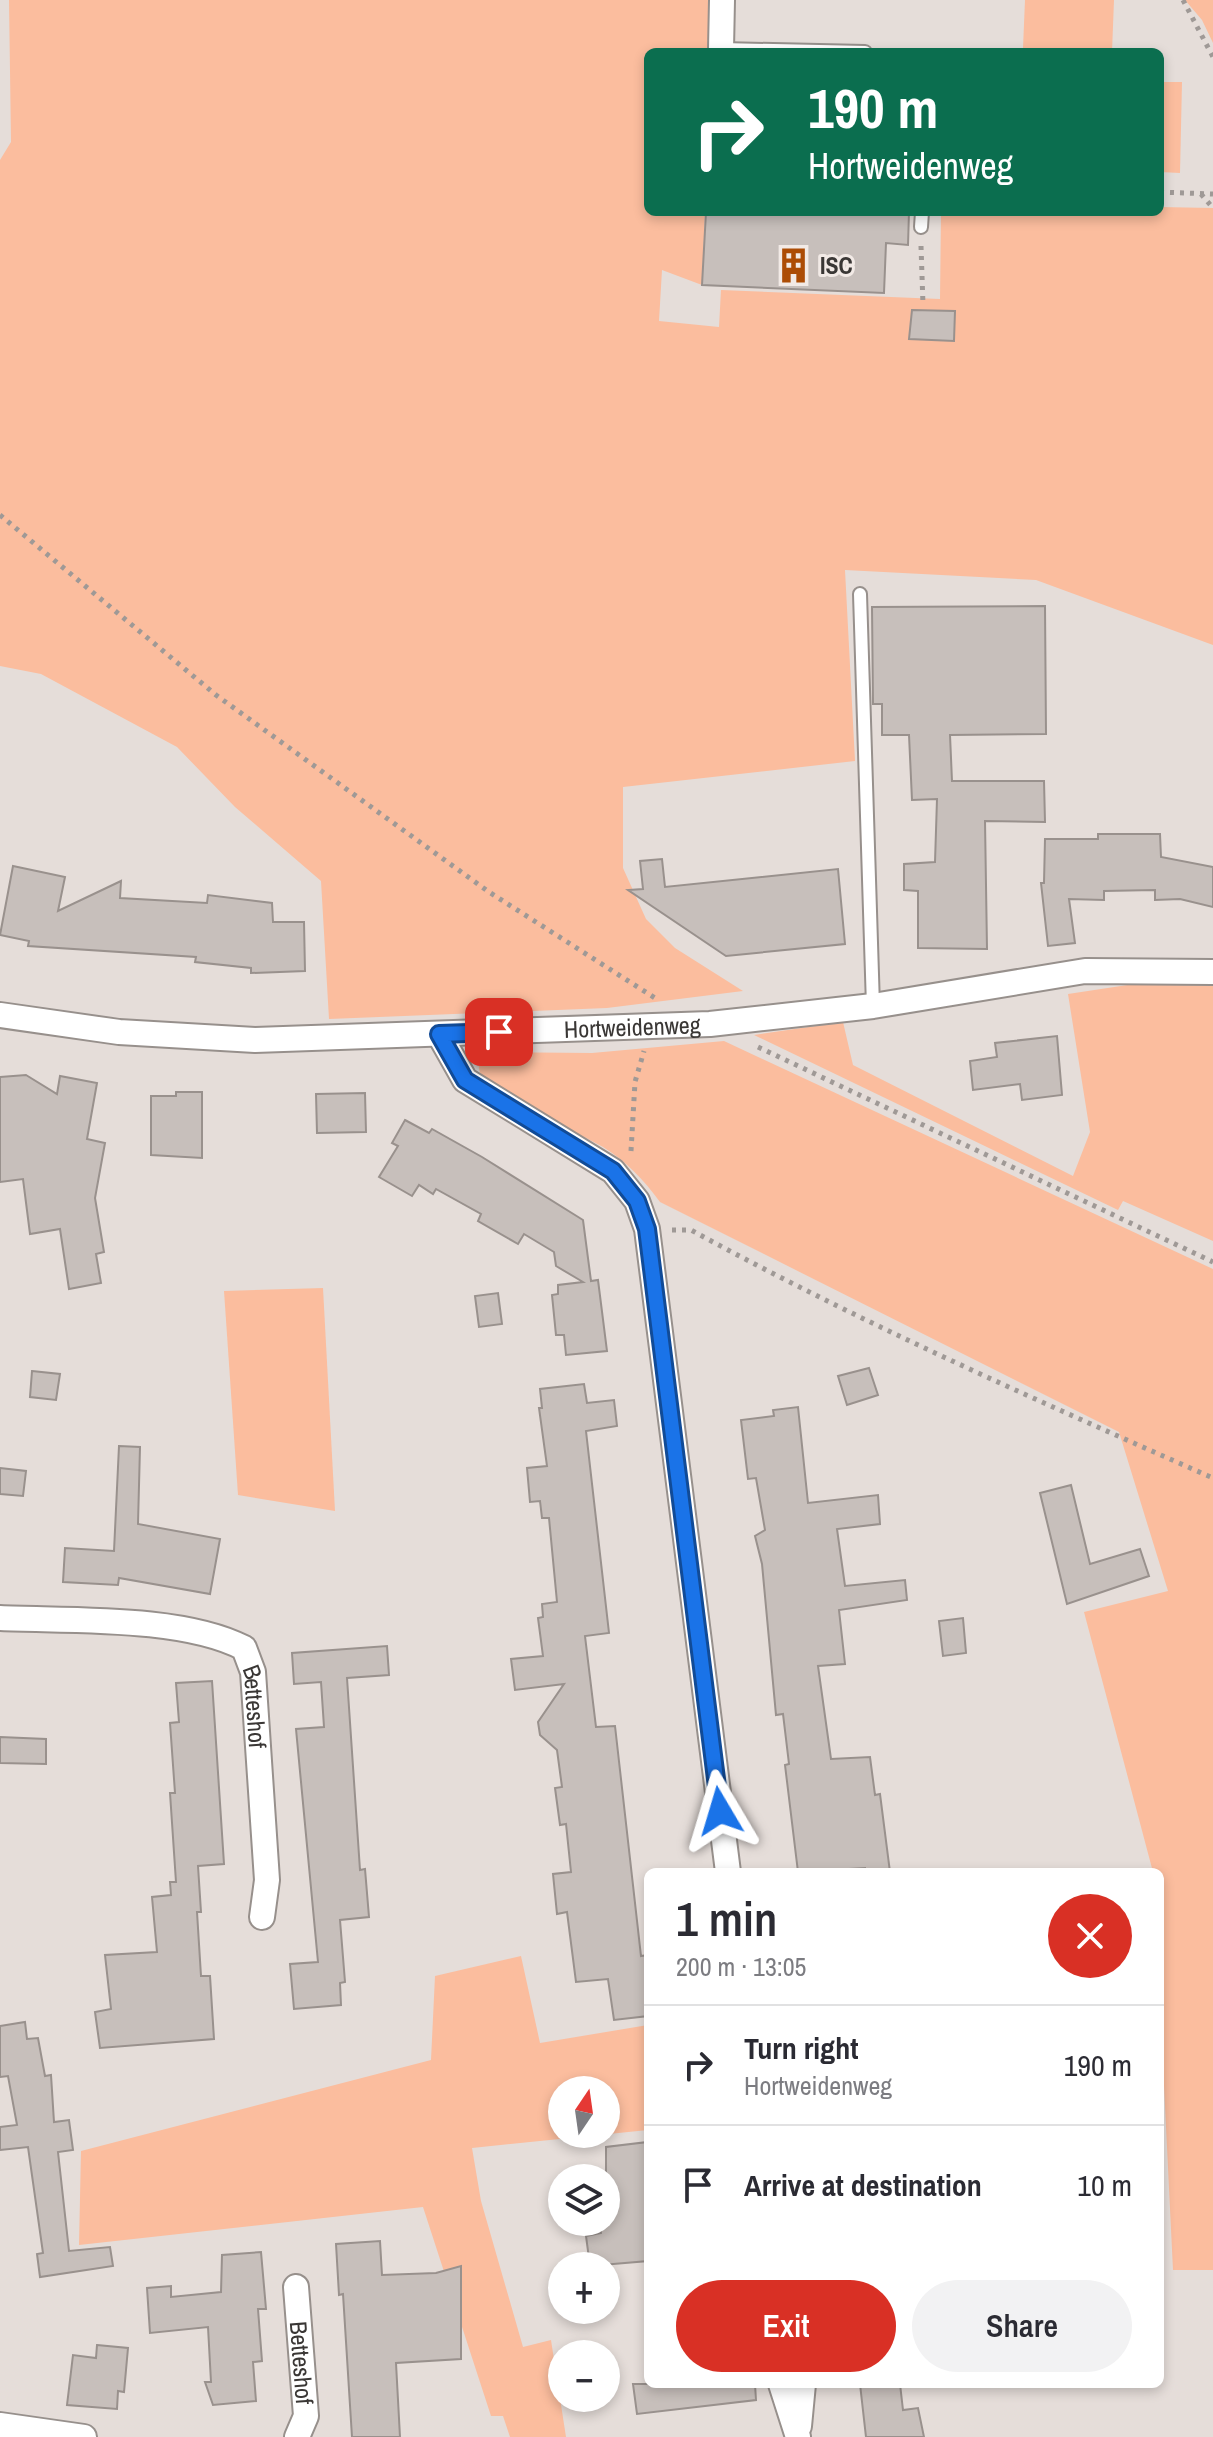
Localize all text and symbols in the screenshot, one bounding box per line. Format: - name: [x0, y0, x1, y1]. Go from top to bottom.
- text: 190 m: [808, 70, 938, 145]
- icon: right: [676, 80, 780, 184]
- text: Hortweidenweg: [808, 142, 1013, 190]
- building icon: ISC: [775, 246, 813, 284]
- place label: ISC: [820, 249, 853, 281]
- pin: [465, 998, 533, 1066]
- street label: Hortweidenweg: [563, 1008, 701, 1045]
- icon: arrive: [477, 1010, 521, 1054]
- street label: Betteshof: [236, 1660, 274, 1750]
- position arrow: [678, 1769, 762, 1853]
- text: 1 min: [676, 1886, 777, 1951]
- button: close: [1048, 1894, 1132, 1978]
- text: 200 m · 13:05: [676, 1949, 806, 1984]
- text: Turn right: [744, 2028, 858, 2068]
- icon: right: [676, 2043, 720, 2087]
- text: 190 m: [1064, 2045, 1132, 2085]
- text: Hortweidenweg: [744, 2068, 892, 2103]
- north arrow: [548, 2076, 620, 2148]
- map controls: [548, 2076, 620, 2412]
- icon: arrive: [676, 2163, 720, 2207]
- button: layers: [548, 2164, 620, 2236]
- text: Arrive at destination: [744, 2165, 982, 2205]
- text: 10 m: [1077, 2165, 1132, 2205]
- button: +: [548, 2252, 620, 2324]
- button: Exit: [676, 2280, 896, 2372]
- button: Share: [912, 2280, 1132, 2372]
- street label: Betteshof: [283, 2320, 321, 2406]
- button: −: [548, 2340, 620, 2412]

